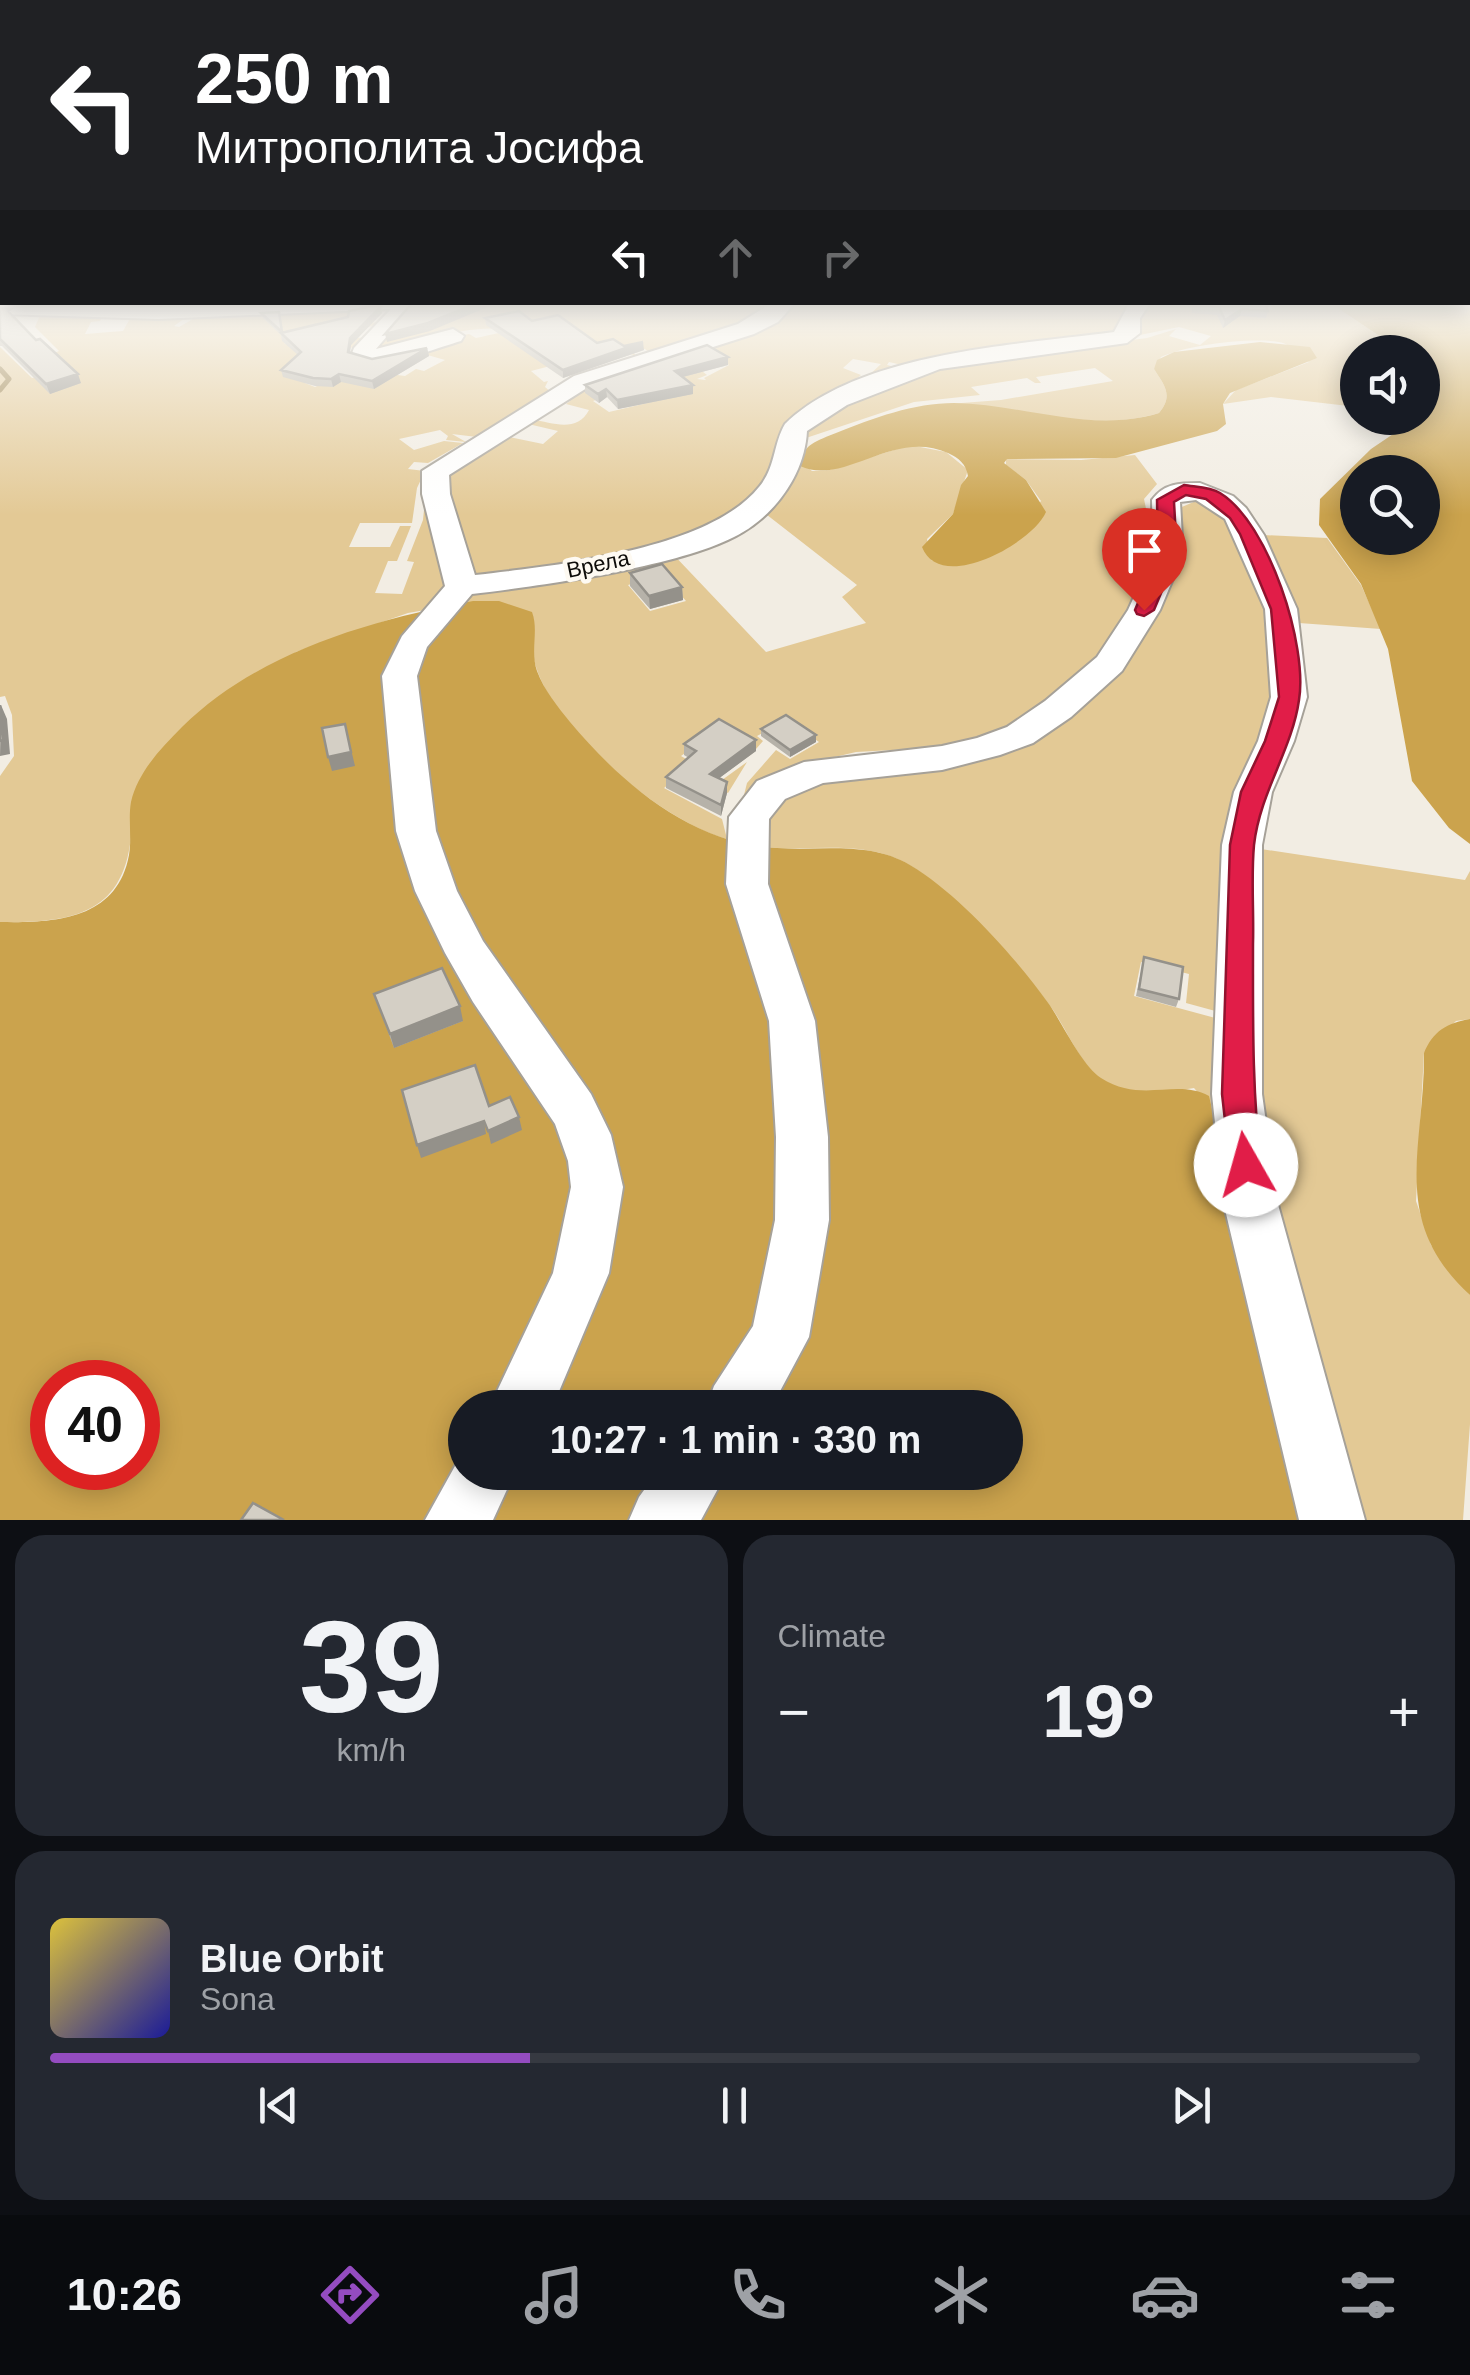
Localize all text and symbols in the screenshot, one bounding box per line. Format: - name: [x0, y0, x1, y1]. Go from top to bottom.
- icon: left: [30, 40, 160, 170]
- text: 250 m: [195, 40, 393, 118]
- text: Митрополита Јосифа: [195, 122, 643, 173]
- icon: left: [603, 230, 658, 285]
- icon: ahead: [708, 230, 763, 285]
- icon: right: [813, 230, 868, 285]
- map controls: [1340, 335, 1440, 555]
- button: sound: [1340, 335, 1440, 435]
- button: search: [1340, 455, 1440, 555]
- pin: [1102, 508, 1187, 611]
- icon: arrive: [1117, 523, 1172, 578]
- street label: Врела: [564, 545, 632, 583]
- position arrow: [1194, 1113, 1298, 1217]
- speed limit sign: 40: [30, 1360, 160, 1490]
- text: 10:27 · 1 min · 330 m: [550, 1419, 921, 1461]
- text: 39: [299, 1594, 444, 1740]
- text: Climate: [778, 1618, 886, 1654]
- text: 19°: [1042, 1669, 1155, 1753]
- text: −: [778, 1681, 810, 1743]
- text: +: [1388, 1681, 1420, 1743]
- text: km/h: [337, 1732, 406, 1768]
- text: Blue Orbit: [200, 1938, 384, 1980]
- text: Sona: [200, 1981, 275, 2017]
- icon: previous: [251, 2078, 306, 2133]
- icon: pause: [707, 2078, 762, 2133]
- icon: next: [1164, 2078, 1219, 2133]
- icon: directions: [315, 2260, 385, 2330]
- icon: music: [519, 2260, 589, 2330]
- icon: phone: [723, 2260, 793, 2330]
- icon: climate: [926, 2260, 996, 2330]
- icon: car: [1130, 2260, 1200, 2330]
- icon: filters: [1333, 2260, 1403, 2330]
- text: 10:26: [67, 2269, 182, 2320]

